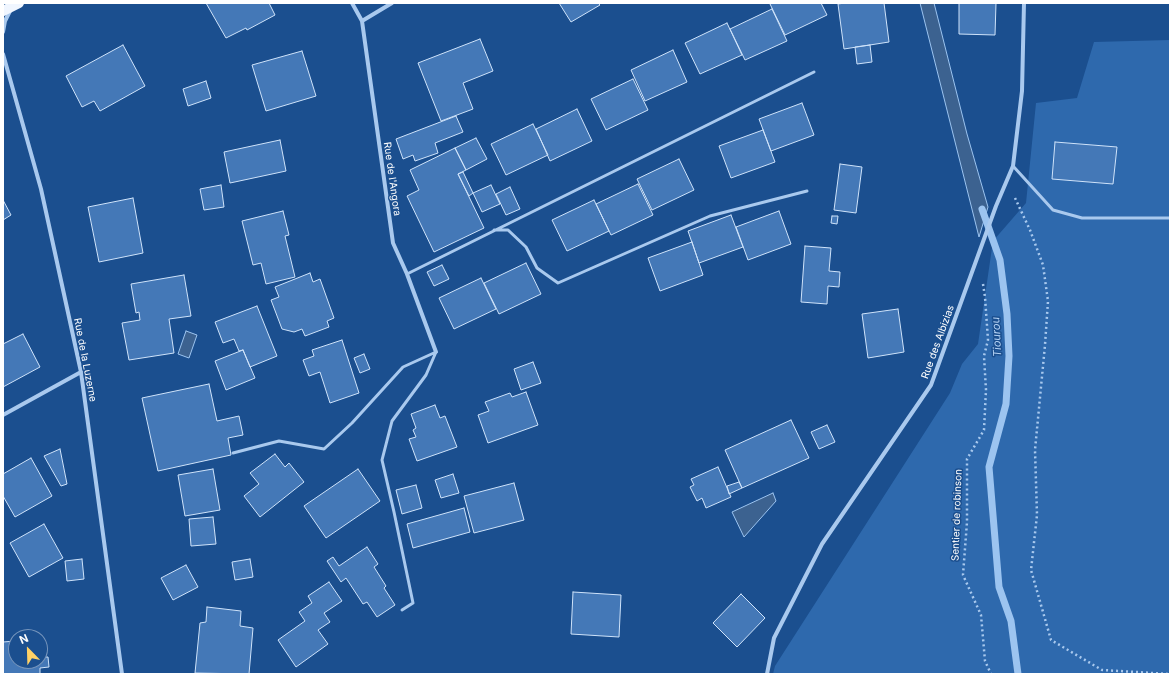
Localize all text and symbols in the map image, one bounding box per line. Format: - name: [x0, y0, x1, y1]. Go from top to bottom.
- street label: Rue de l'Angora: [381, 141, 403, 217]
- street label: Rue des Albizias: [919, 303, 957, 381]
- street label: Rue de la Luzerne: [71, 317, 99, 403]
- water label: Tiourou: [989, 317, 1005, 357]
- street label: Sentier de robinson: [949, 469, 965, 561]
- north arrow: [8, 629, 48, 669]
- text: N: [17, 631, 30, 647]

